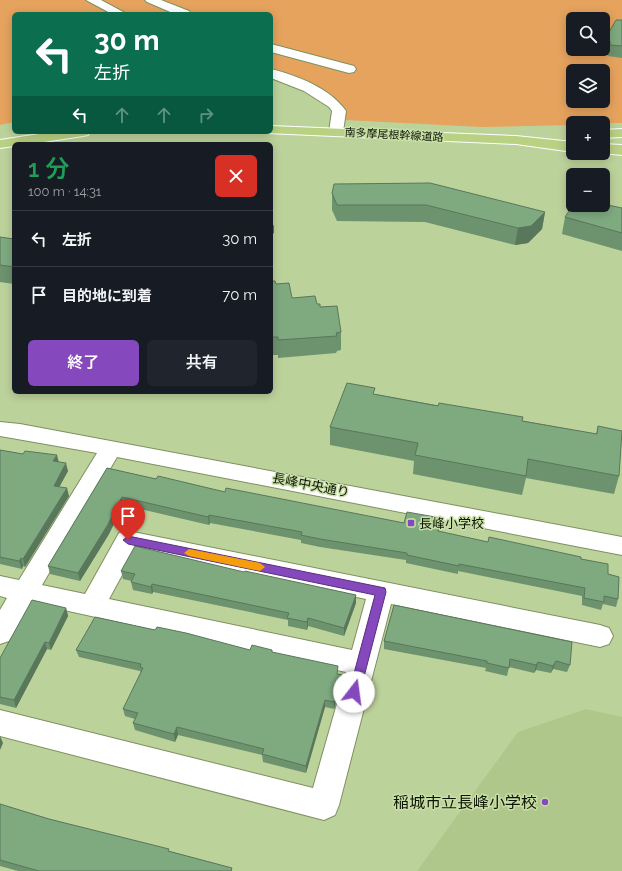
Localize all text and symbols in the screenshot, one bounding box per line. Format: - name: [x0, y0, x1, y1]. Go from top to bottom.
- map controls: [566, 12, 610, 212]
- button: search: [566, 12, 610, 56]
- text: 30 m: [94, 24, 160, 57]
- icon: left: [28, 28, 80, 80]
- text: 左折: [94, 62, 130, 83]
- button: layers: [566, 64, 610, 108]
- icon: left: [69, 104, 91, 126]
- icon: ahead: [111, 104, 133, 126]
- icon: ahead: [153, 104, 175, 126]
- icon: right: [195, 104, 217, 126]
- button: +: [566, 116, 610, 160]
- street label: 南多摩尾根幹線道路: [344, 126, 444, 144]
- text: 1 分: [28, 154, 69, 183]
- button: close: [215, 155, 257, 197]
- button: −: [566, 168, 610, 212]
- text: 100 m · 14:31: [28, 184, 101, 199]
- icon: left: [28, 228, 50, 250]
- text: 30 m: [222, 230, 257, 248]
- text: 左折: [62, 231, 92, 249]
- icon: arrive: [28, 284, 50, 306]
- text: 70 m: [222, 286, 257, 304]
- text: 目的地に到着: [62, 287, 152, 305]
- button: 終了: [28, 340, 139, 386]
- button: 共有: [147, 340, 257, 386]
- street label: 長峰中央通り: [271, 470, 351, 500]
- pin: [111, 499, 145, 540]
- icon: arrive: [117, 505, 139, 527]
- place label: 長峰小学校: [419, 516, 484, 531]
- marker: 長峰小学校: [406, 518, 416, 528]
- position arrow: [333, 671, 375, 713]
- place label: 稲城市立長峰小学校: [393, 793, 537, 812]
- marker: 稲城市立長峰小学校: [540, 797, 550, 807]

